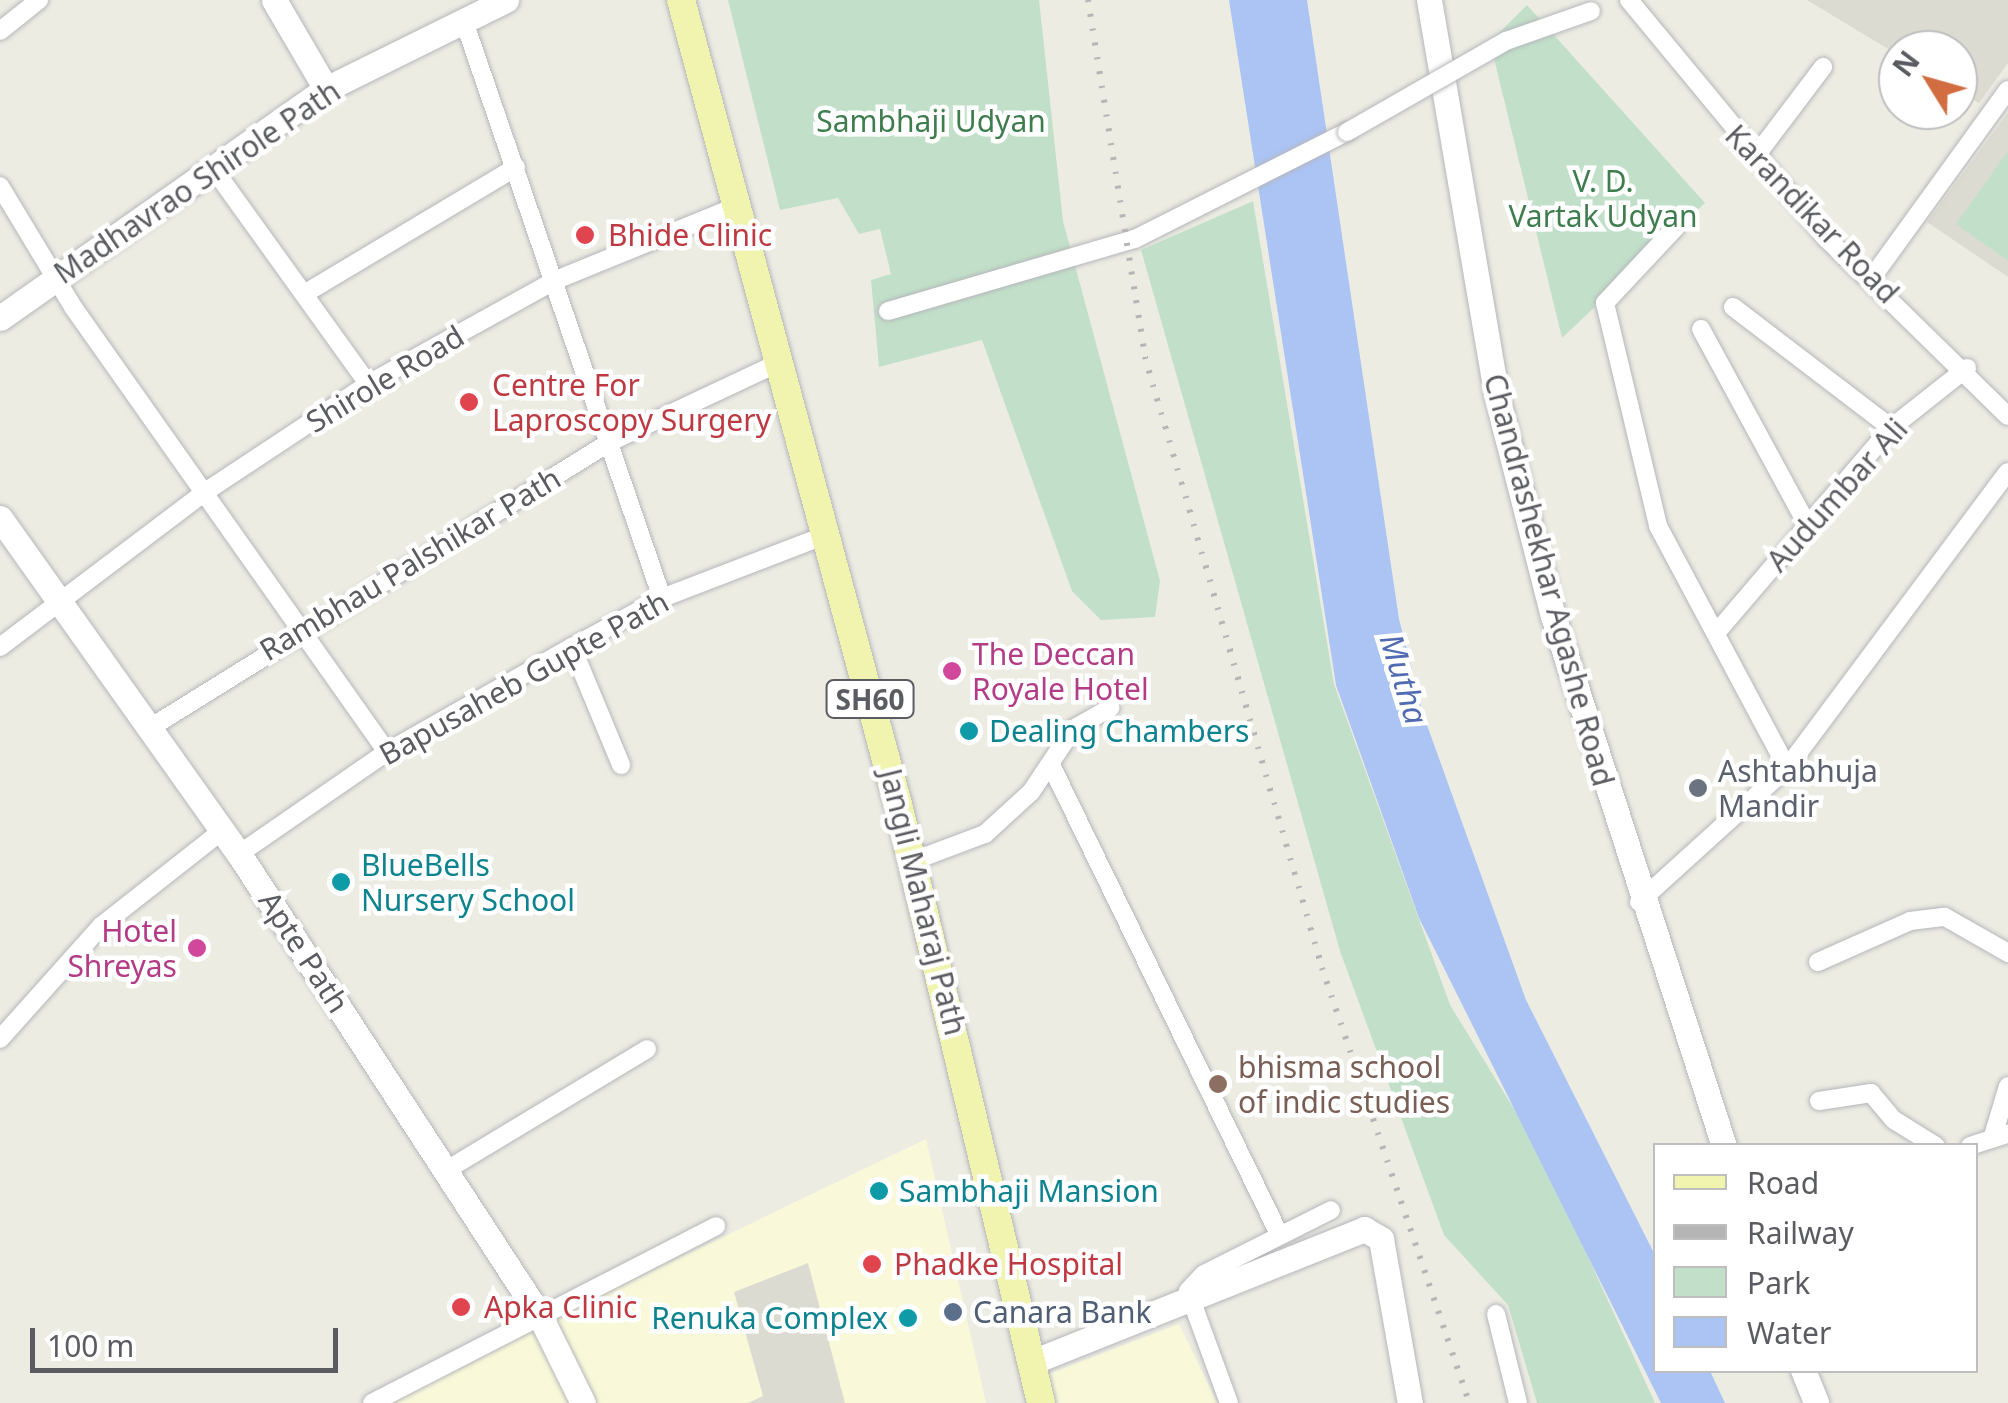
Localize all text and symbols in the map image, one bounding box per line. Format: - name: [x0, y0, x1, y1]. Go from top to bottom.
- north arrow: [1878, 30, 1978, 130]
- text: N: [1884, 43, 1928, 84]
- street label: Madhavrao Shirole Path: [47, 73, 347, 291]
- park label: Sambhaji Udyan: [816, 103, 1046, 139]
- street label: Karandikar Road: [1718, 117, 1906, 311]
- park label: V. D. Vartak Udyan: [1508, 163, 1698, 234]
- place label: Bhide Clinic: [608, 217, 772, 253]
- marker: Bhide Clinic: [572, 222, 598, 248]
- street label: Shirole Road: [300, 318, 470, 440]
- place label: Centre For Laproscopy Surgery: [492, 367, 771, 438]
- street label: Chandrashekhar Agashe Road: [1477, 370, 1621, 790]
- marker: Centre For Laproscopy Surgery: [456, 389, 482, 415]
- street label: Audumbar Ali: [1759, 411, 1915, 579]
- street label: Rambhau Palshikar Path: [253, 460, 567, 668]
- street label: Bapusaheb Gupte Path: [373, 583, 675, 773]
- water label: Mutha: [1372, 629, 1436, 729]
- place label: The Deccan Royale Hotel: [972, 636, 1149, 706]
- marker: The Deccan Royale Hotel: [941, 660, 963, 682]
- road number: SH60: [825, 676, 915, 722]
- place label: Dealing Chambers: [989, 713, 1249, 749]
- marker: Dealing Chambers: [958, 720, 980, 742]
- place label: Ashtabhuja Mandir: [1718, 753, 1878, 824]
- street label: Jangli Maharaj Path: [872, 765, 974, 1039]
- marker: Ashtabhuja Mandir: [1687, 777, 1709, 799]
- place label: BlueBells Nursery School: [361, 847, 575, 918]
- marker: BlueBells Nursery School: [330, 871, 352, 893]
- street label: Apte Path: [251, 885, 357, 1019]
- place label: Hotel Shreyas: [67, 913, 177, 984]
- marker: Hotel Shreyas: [186, 937, 208, 959]
- place label: bhisma school of indic studies: [1238, 1049, 1450, 1120]
- marker: bhisma school of indic studies: [1207, 1073, 1229, 1095]
- legend: [1653, 1143, 1978, 1373]
- text: Road: [1747, 1162, 1819, 1203]
- place label: Sambhaji Mansion: [899, 1173, 1159, 1209]
- marker: Sambhaji Mansion: [868, 1180, 890, 1202]
- text: Railway: [1747, 1212, 1854, 1253]
- place label: Phadke Hospital: [894, 1246, 1123, 1282]
- marker: Phadke Hospital: [859, 1251, 885, 1277]
- text: Park: [1747, 1262, 1810, 1303]
- place label: Apka Clinic: [484, 1289, 637, 1325]
- marker: Apka Clinic: [448, 1294, 474, 1320]
- place label: Canara Bank: [973, 1294, 1151, 1330]
- place label: Renuka Complex: [651, 1300, 888, 1336]
- marker: Canara Bank: [942, 1301, 964, 1323]
- marker: Renuka Complex: [897, 1307, 919, 1329]
- scale bar: [35, 1308, 342, 1370]
- text: Water: [1747, 1312, 1831, 1353]
- text: 100 m: [47, 1325, 134, 1366]

